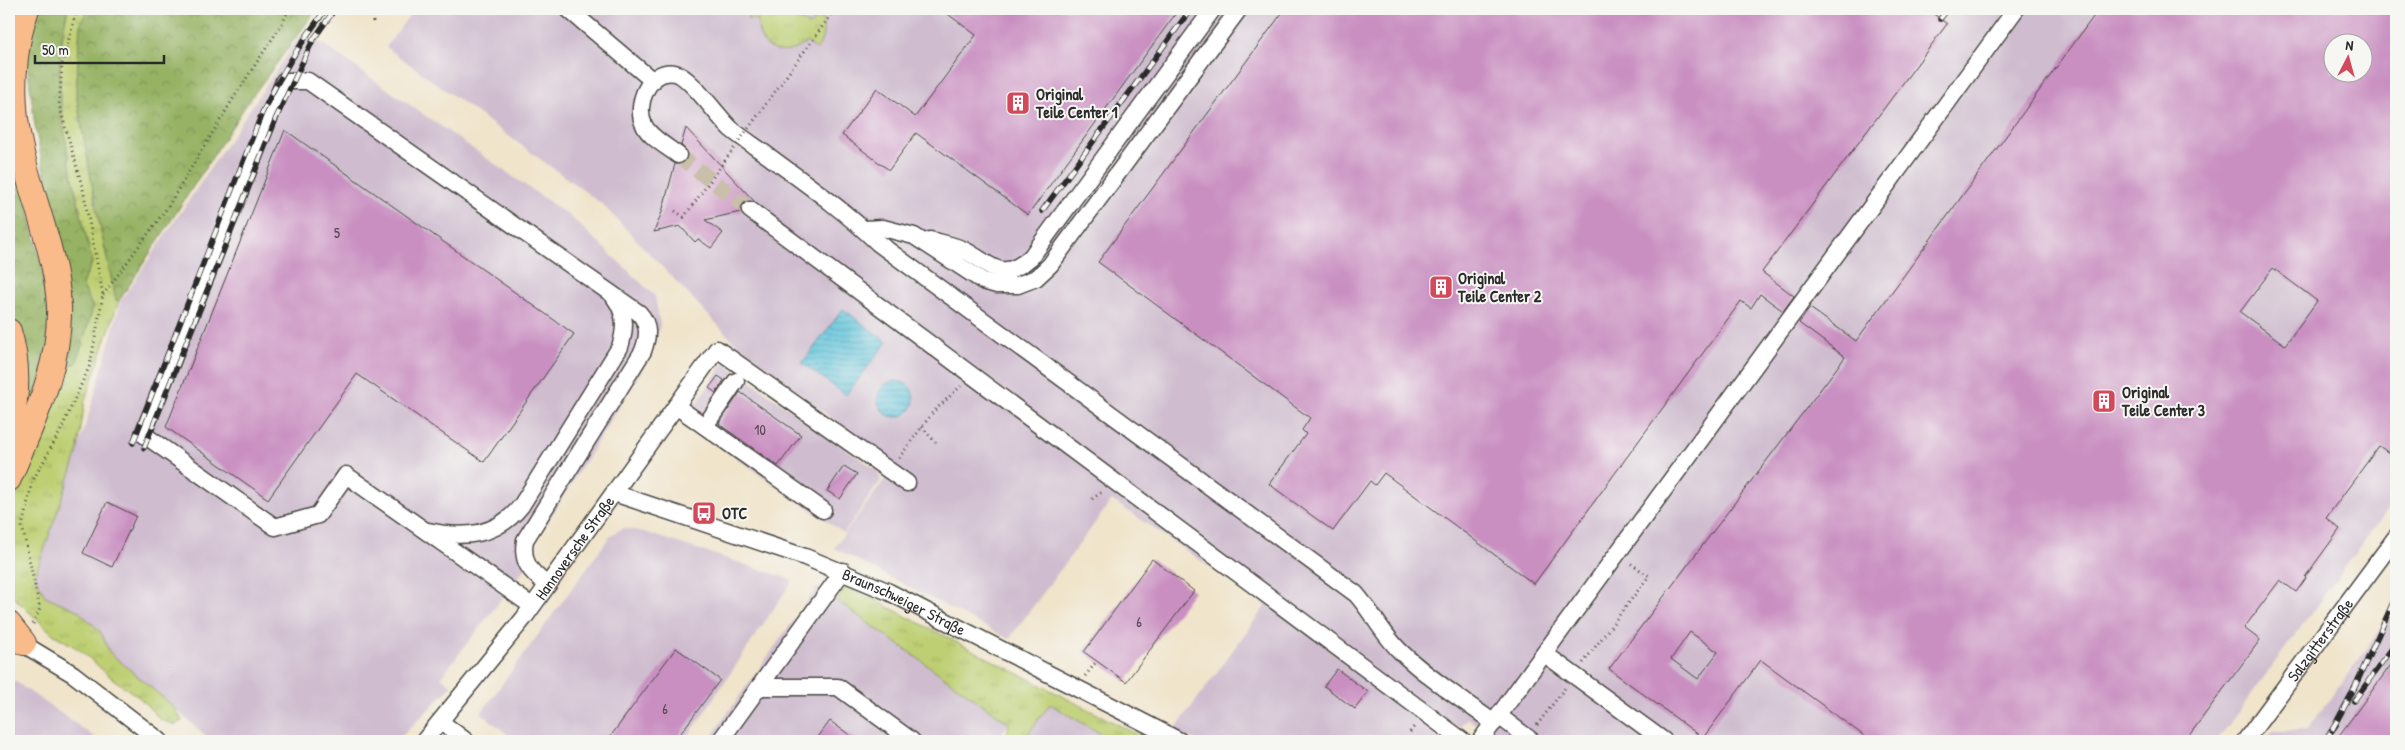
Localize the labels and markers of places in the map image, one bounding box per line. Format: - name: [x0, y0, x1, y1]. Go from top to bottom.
- place label: Original Teile Center 1: [1035, 83, 1118, 123]
- building icon: Original Teile Center 1: [1005, 90, 1031, 116]
- place label: Original Teile Center 2: [1457, 267, 1542, 307]
- building icon: Original Teile Center 2: [1428, 274, 1454, 300]
- place label: Original Teile Center 3: [2121, 381, 2205, 421]
- building icon: Original Teile Center 3: [2091, 388, 2117, 414]
- bus stop icon: OTC: [691, 500, 717, 526]
- place label: OTC: [722, 502, 747, 524]

